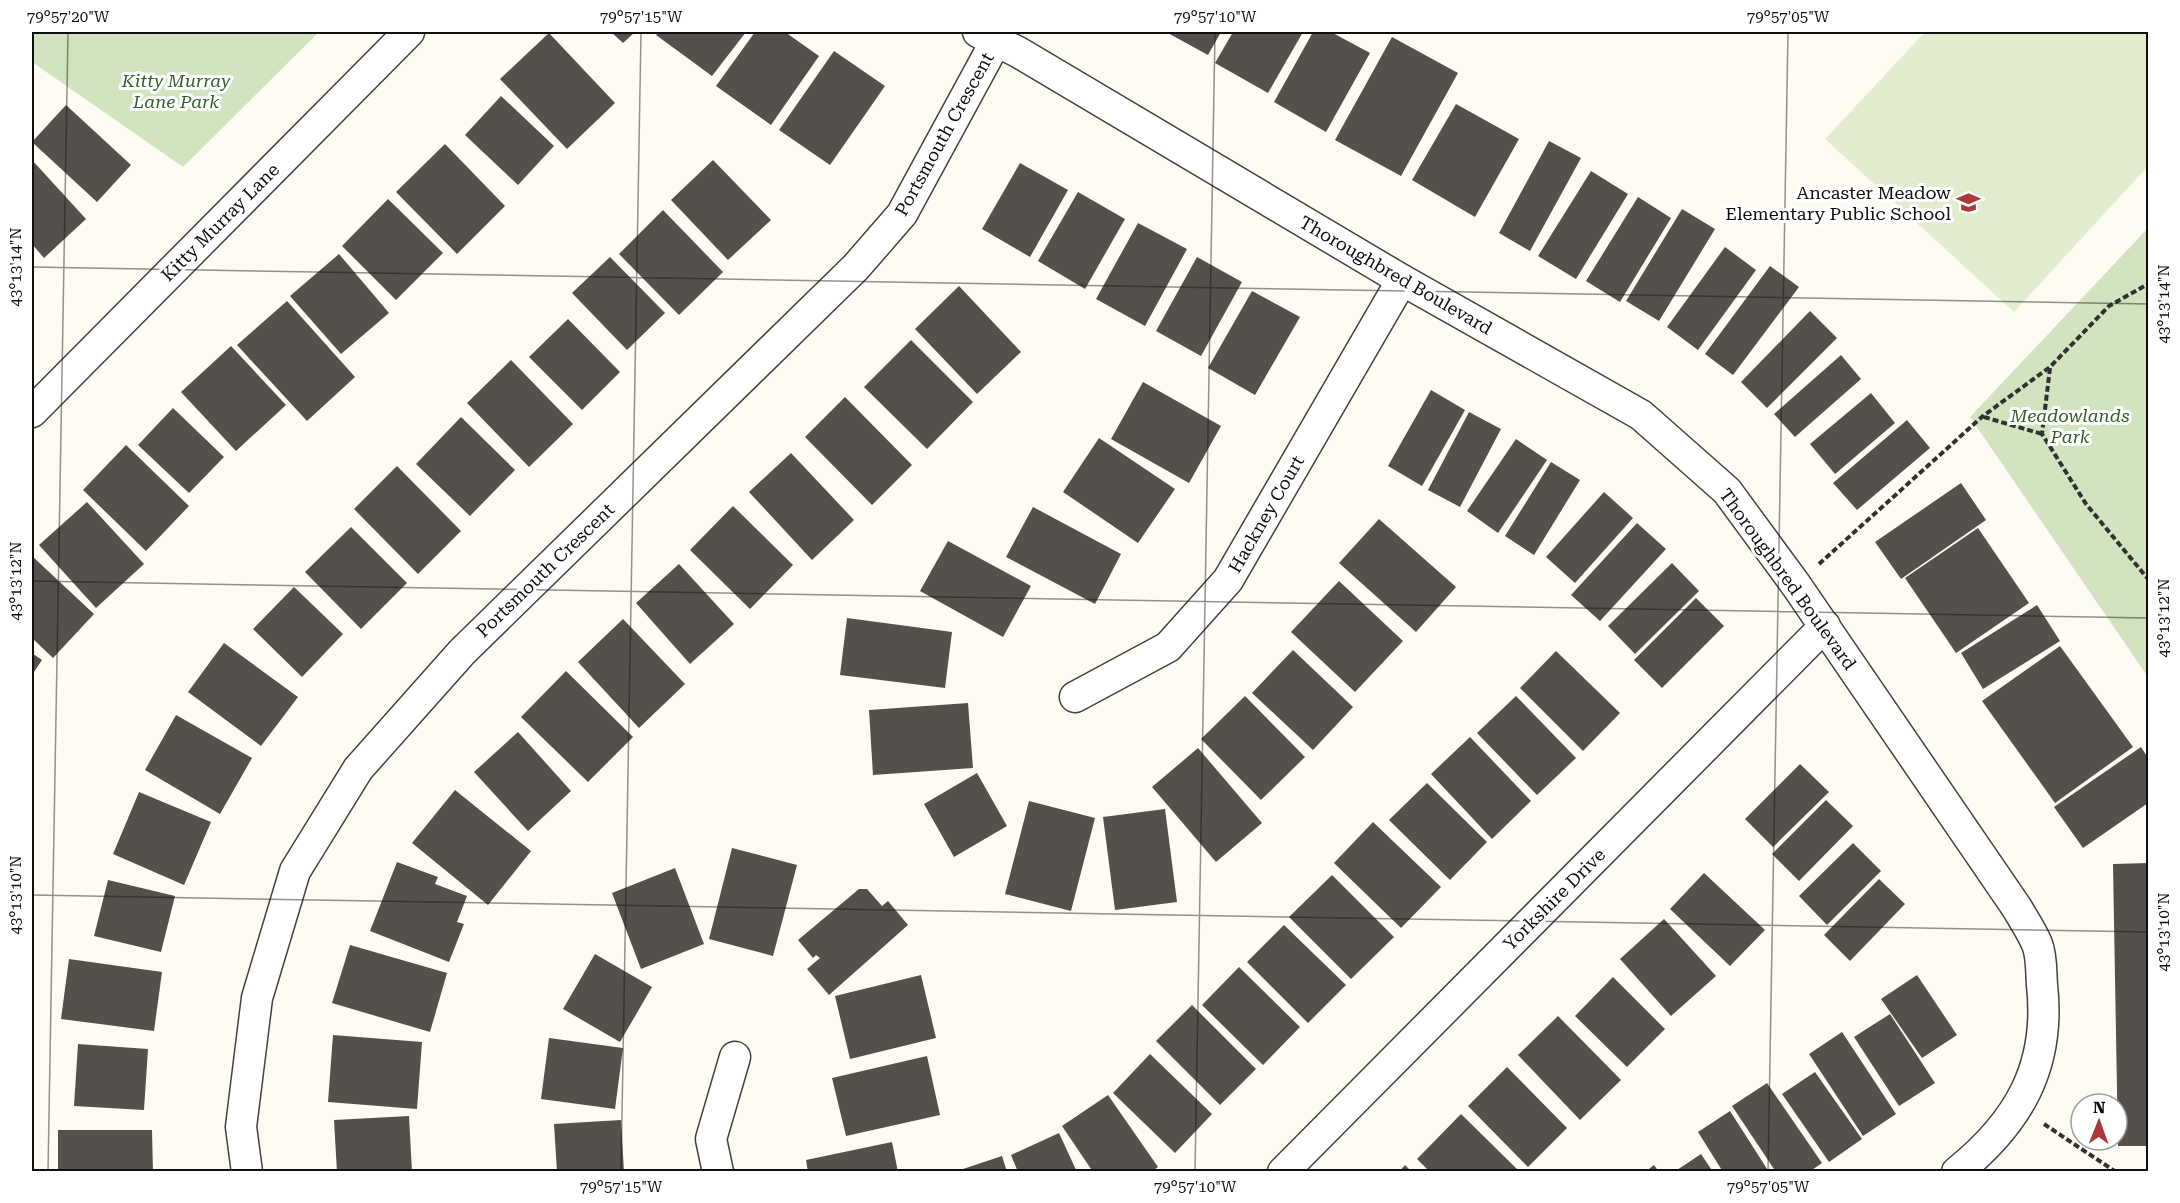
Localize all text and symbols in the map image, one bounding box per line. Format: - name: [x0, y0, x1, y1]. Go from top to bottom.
- text: 79°57'20"W: [27, 8, 110, 26]
- text: 79°57'15"W: [600, 8, 683, 26]
- text: 79°57'10"W: [1174, 8, 1257, 26]
- text: 79°57'05"W: [1747, 8, 1830, 26]
- street label: Portsmouth Crescent: [890, 48, 998, 219]
- park label: Kitty Murray Lane Park: [121, 70, 231, 112]
- street label: Kitty Murray Lane: [157, 159, 283, 285]
- place label: Ancaster Meadow Elementary Public School: [1725, 182, 1951, 224]
- school or university icon: Ancaster Meadow Elementary Public School: [1956, 189, 1982, 215]
- street label: Thoroughbred Boulevard: [1296, 211, 1496, 339]
- text: 43°13'14"N: [7, 227, 25, 307]
- text: 43°13'14"N: [2155, 264, 2173, 344]
- park label: Meadowlands Park: [2009, 405, 2130, 447]
- street label: Hackney Court: [1224, 451, 1308, 576]
- street label: Thoroughbred Boulevard: [1715, 484, 1861, 674]
- street label: Portsmouth Crescent: [472, 498, 619, 641]
- text: 43°13'12"N: [7, 541, 25, 621]
- text: 43°13'12"N: [2155, 578, 2173, 658]
- street label: Yorkshire Drive: [1499, 844, 1609, 954]
- text: 43°13'10"N: [7, 855, 25, 935]
- text: 43°13'10"N: [2155, 892, 2173, 972]
- north arrow: [2069, 1092, 2129, 1152]
- text: N: [2093, 1098, 2106, 1117]
- text: 79°57'15"W: [580, 1178, 663, 1196]
- text: 79°57'10"W: [1154, 1178, 1237, 1196]
- text: 79°57'05"W: [1727, 1178, 1810, 1196]

